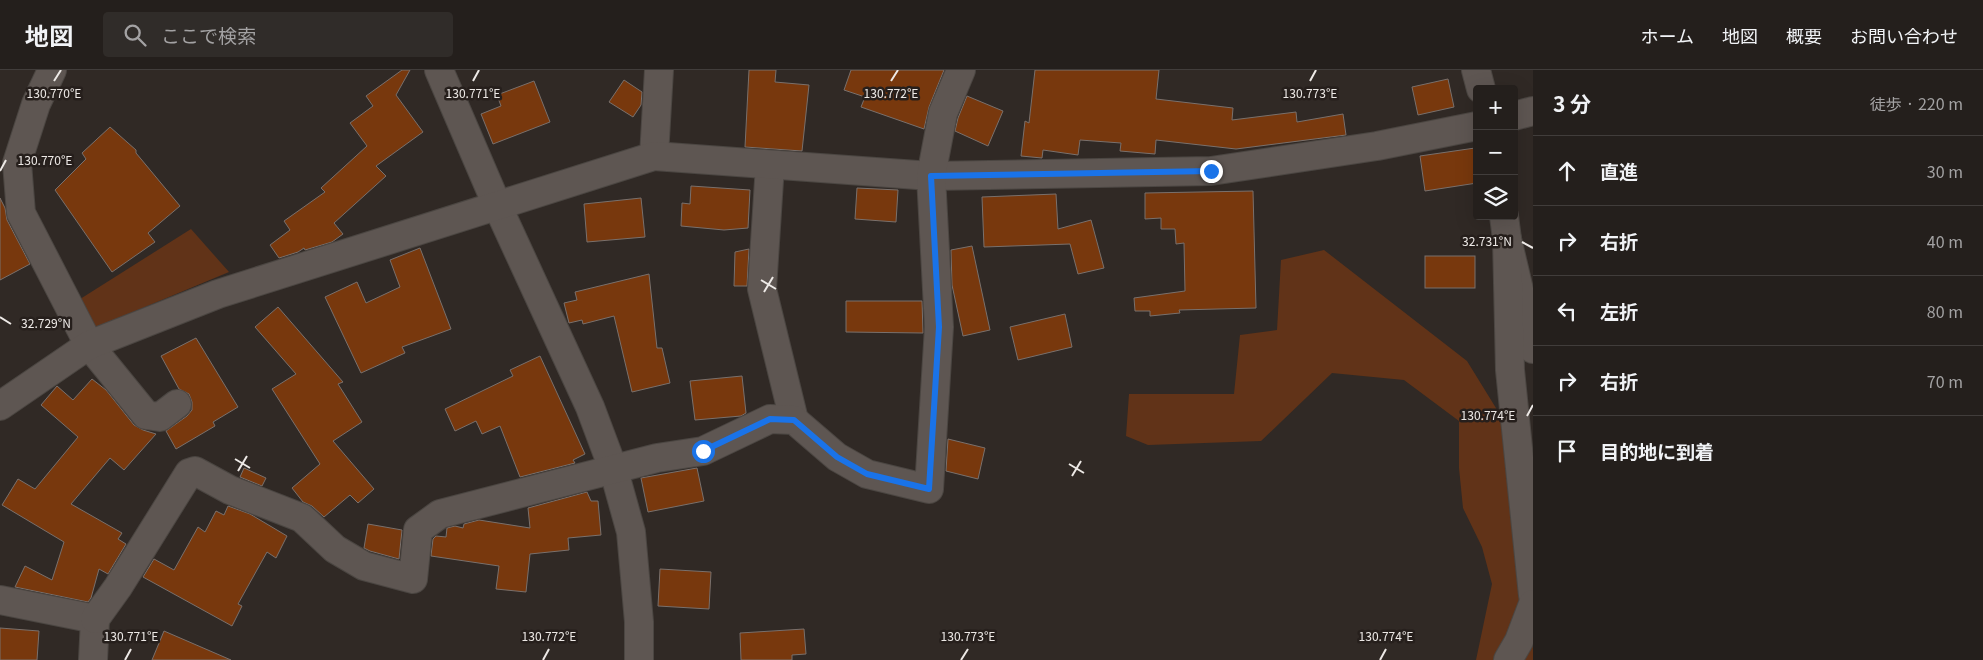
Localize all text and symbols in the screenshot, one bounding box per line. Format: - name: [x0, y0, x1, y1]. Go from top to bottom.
- search box: [103, 12, 453, 57]
- text: 地図: [25, 17, 73, 52]
- icon: search: [121, 21, 149, 49]
- text: ここで検索: [161, 21, 256, 48]
- text: ホーム: [1641, 22, 1694, 48]
- text: 地図: [1722, 22, 1758, 48]
- text: 概要: [1786, 22, 1822, 48]
- text: お問い合わせ: [1850, 22, 1958, 48]
- text: 130.770°E: [27, 84, 81, 101]
- text: 130.771°E: [446, 84, 500, 101]
- text: 130.772°E: [864, 84, 918, 101]
- text: 130.773°E: [1283, 84, 1337, 101]
- map controls: [1473, 85, 1518, 220]
- button: +: [1473, 85, 1518, 130]
- text: 3 分: [1553, 88, 1591, 118]
- text: 徒歩 · 220 m: [1870, 91, 1963, 115]
- button: −: [1473, 130, 1518, 175]
- text: 130.770°E: [18, 151, 72, 168]
- icon: ahead: [1553, 157, 1581, 185]
- text: 直進: [1600, 157, 1638, 184]
- text: 30 m: [1927, 159, 1963, 183]
- route end: [1200, 160, 1223, 183]
- button: layers: [1473, 175, 1518, 220]
- icon: right: [1553, 227, 1581, 255]
- text: 右折: [1600, 227, 1638, 254]
- text: 40 m: [1927, 229, 1963, 253]
- text: 32.731°N: [1462, 232, 1512, 249]
- icon: left: [1553, 297, 1581, 325]
- text: 左折: [1600, 297, 1638, 324]
- text: 80 m: [1927, 299, 1963, 323]
- text: 32.729°N: [21, 314, 71, 331]
- icon: right: [1553, 367, 1581, 395]
- text: 右折: [1600, 367, 1638, 394]
- text: 70 m: [1927, 369, 1963, 393]
- text: 130.774°E: [1461, 406, 1515, 423]
- icon: arrive: [1553, 437, 1581, 465]
- text: 目的地に到着: [1600, 437, 1714, 464]
- route start: [692, 440, 715, 463]
- text: 130.771°E: [104, 627, 158, 644]
- text: 130.772°E: [522, 627, 576, 644]
- text: 130.773°E: [941, 627, 995, 644]
- text: 130.774°E: [1359, 627, 1413, 644]

